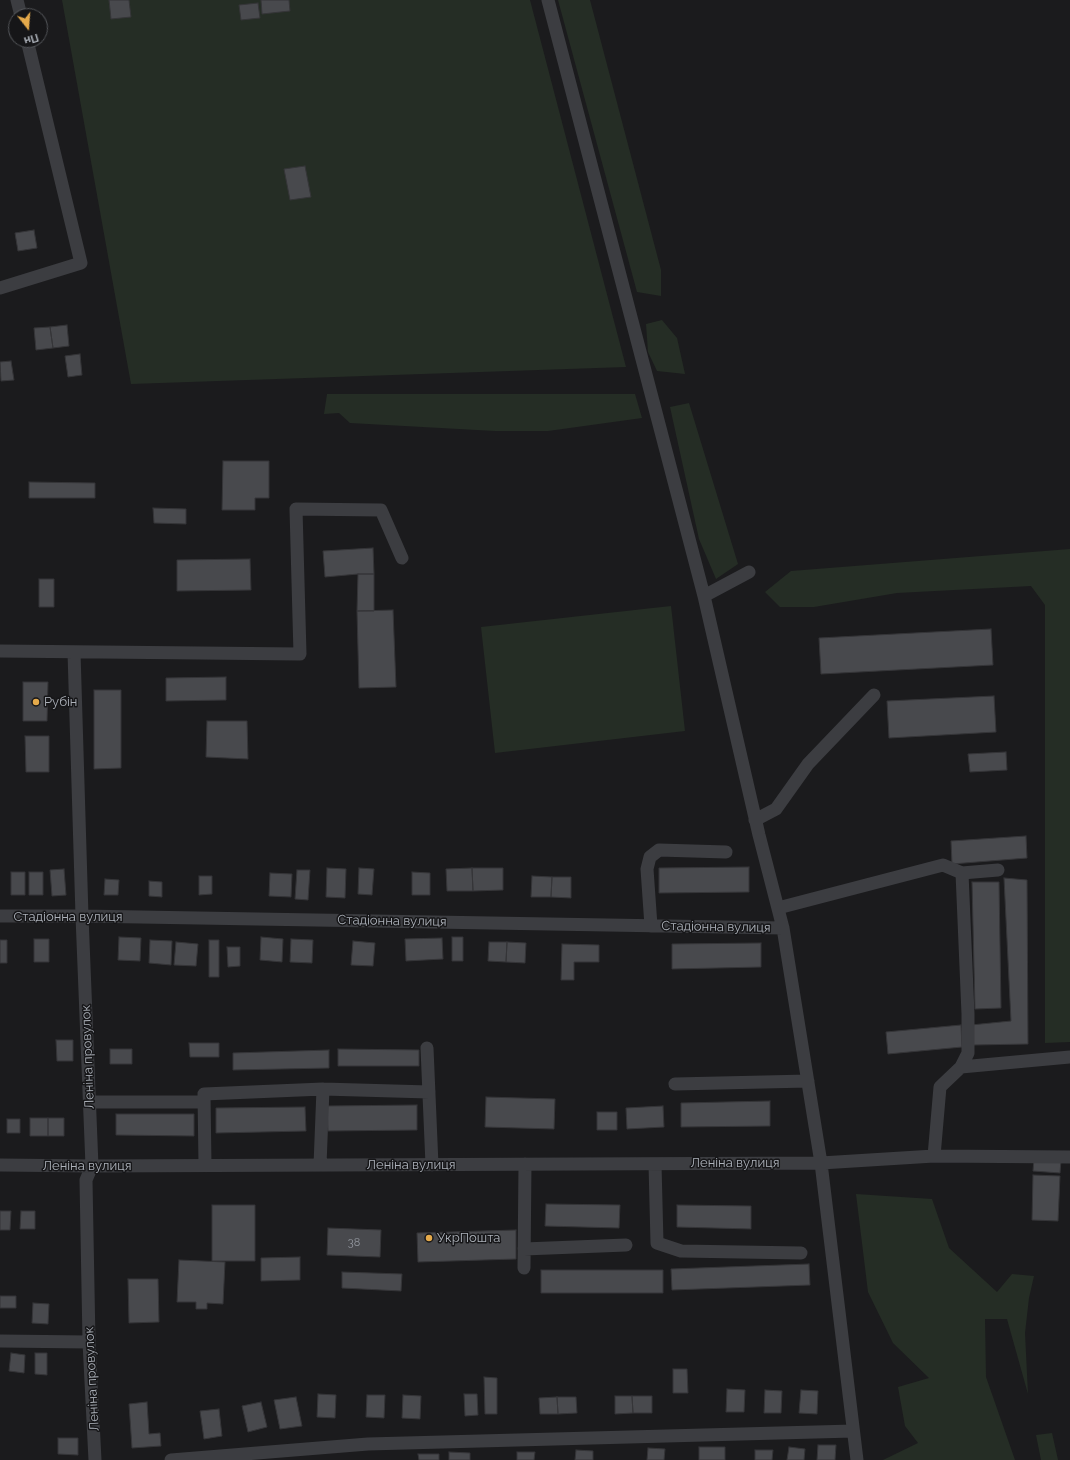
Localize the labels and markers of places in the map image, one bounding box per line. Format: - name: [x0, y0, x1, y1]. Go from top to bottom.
- place label: Рубін: [44, 694, 77, 710]
- marker: Рубін: [31, 697, 41, 707]
- place label: УкрПошта: [437, 1230, 500, 1246]
- marker: УкрПошта: [424, 1233, 434, 1243]

